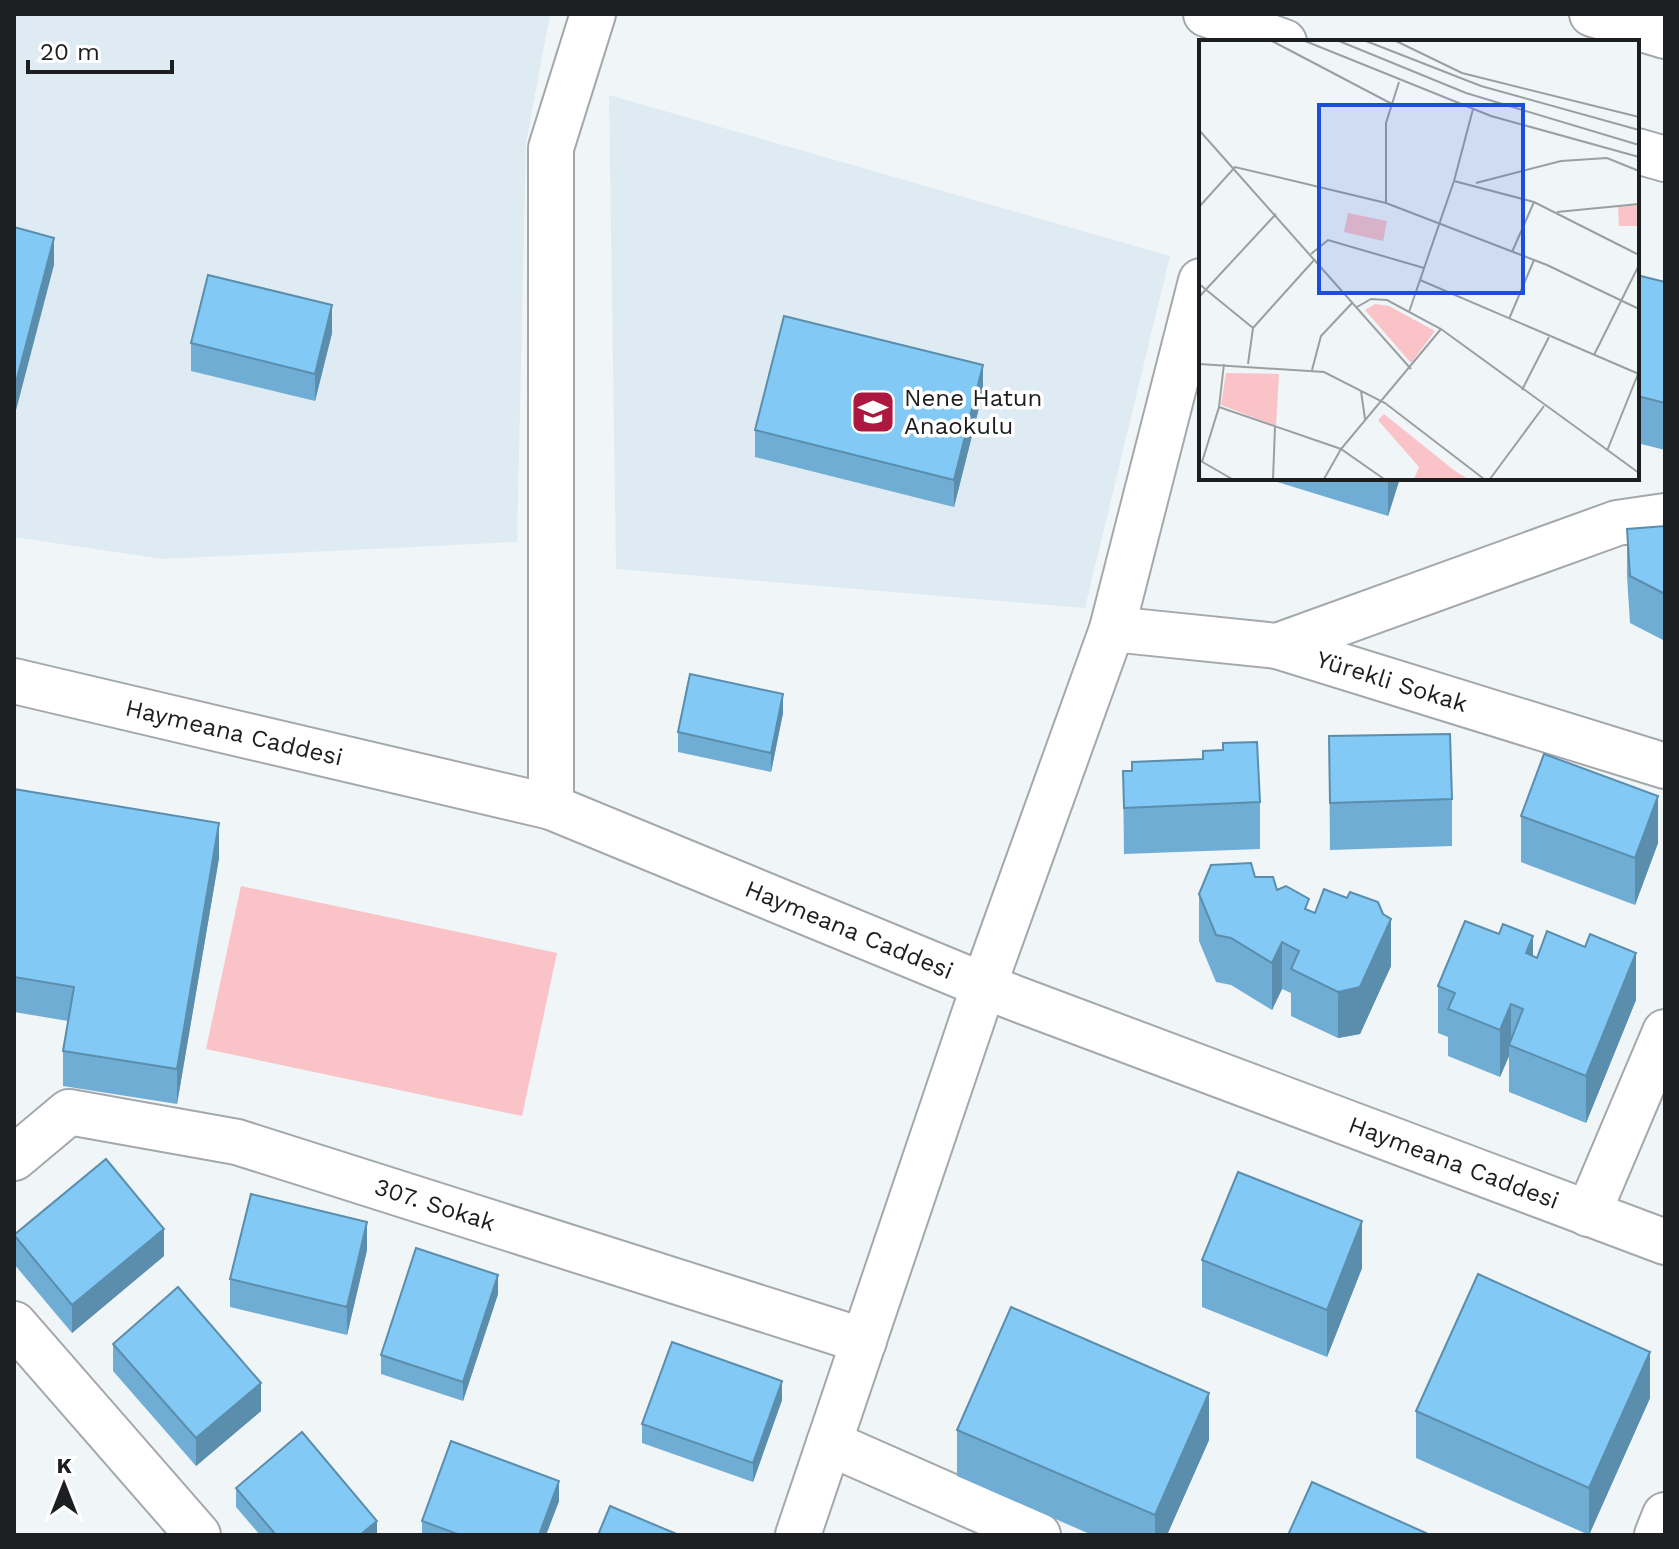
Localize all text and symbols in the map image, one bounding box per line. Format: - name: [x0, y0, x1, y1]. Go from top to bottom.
- scale bar: [28, 24, 172, 74]
- text: 20 m: [40, 38, 100, 66]
- inset map: [1199, 40, 1639, 480]
- place label: Nene Hatun Anaokulu: [904, 384, 1042, 440]
- school or university icon: Nene Hatun Anaokulu: [849, 388, 897, 436]
- street label: Yürekli Sokak: [1313, 645, 1471, 718]
- street label: Haymeana Caddesi: [123, 694, 345, 772]
- street label: Haymeana Caddesi: [741, 875, 957, 985]
- street label: Haymeana Caddesi: [1345, 1111, 1563, 1215]
- street label: 307. Sokak: [371, 1173, 499, 1237]
- north arrow: [24, 1445, 104, 1525]
- text: K: [56, 1453, 72, 1478]

